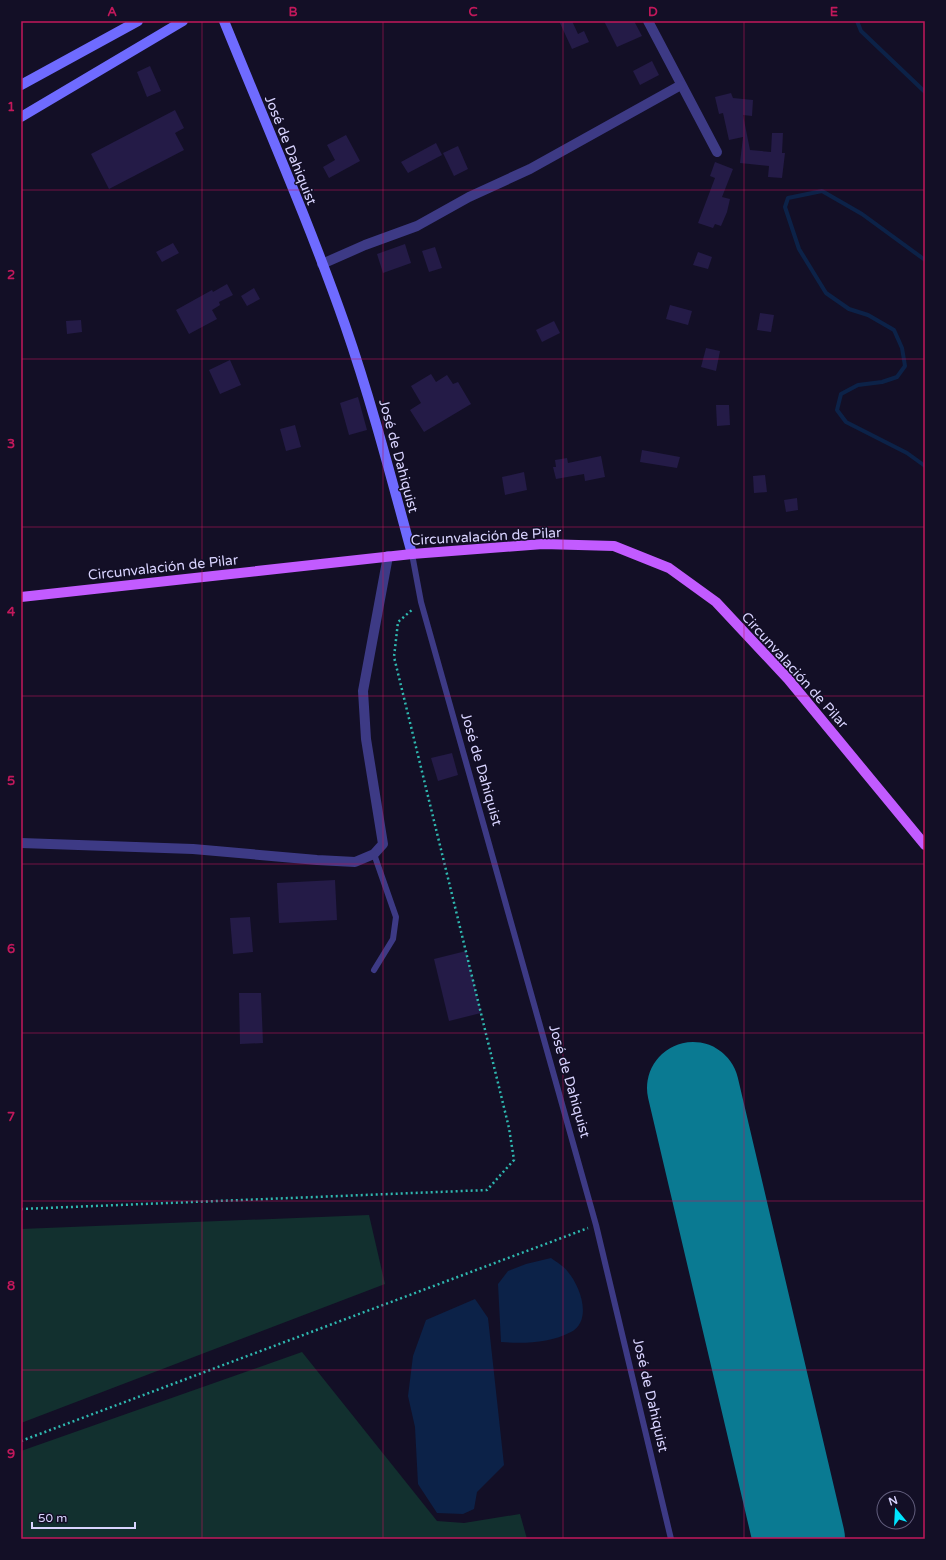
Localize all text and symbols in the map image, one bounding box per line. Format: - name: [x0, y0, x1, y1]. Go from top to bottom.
- text: A: [107, 4, 117, 20]
- text: B: [288, 4, 298, 20]
- text: C: [468, 4, 478, 20]
- text: D: [648, 4, 658, 20]
- text: E: [830, 4, 838, 20]
- street label: José de Dahiquist: [261, 93, 321, 208]
- text: 1: [7, 99, 15, 115]
- text: 2: [7, 267, 15, 283]
- street label: José de Dahiquist: [375, 397, 422, 515]
- text: 3: [7, 436, 15, 452]
- street label: Circunvalación de Pilar: [410, 524, 562, 549]
- street label: Circunvalación de Pilar: [87, 551, 240, 584]
- text: 4: [7, 604, 16, 620]
- street label: Circunvalación de Pilar: [738, 609, 852, 733]
- street label: José de Dahiquist: [457, 711, 506, 828]
- text: 5: [7, 773, 15, 789]
- text: 6: [7, 941, 15, 957]
- street label: José de Dahiquist: [545, 1023, 594, 1140]
- text: 7: [7, 1109, 15, 1125]
- text: 8: [7, 1278, 15, 1294]
- street label: José de Dahiquist: [629, 1336, 672, 1455]
- text: 9: [7, 1446, 15, 1462]
- north arrow: [876, 1490, 916, 1530]
- text: N: [887, 1493, 899, 1509]
- scale bar: [32, 1504, 135, 1530]
- text: 50 m: [38, 1511, 67, 1525]

